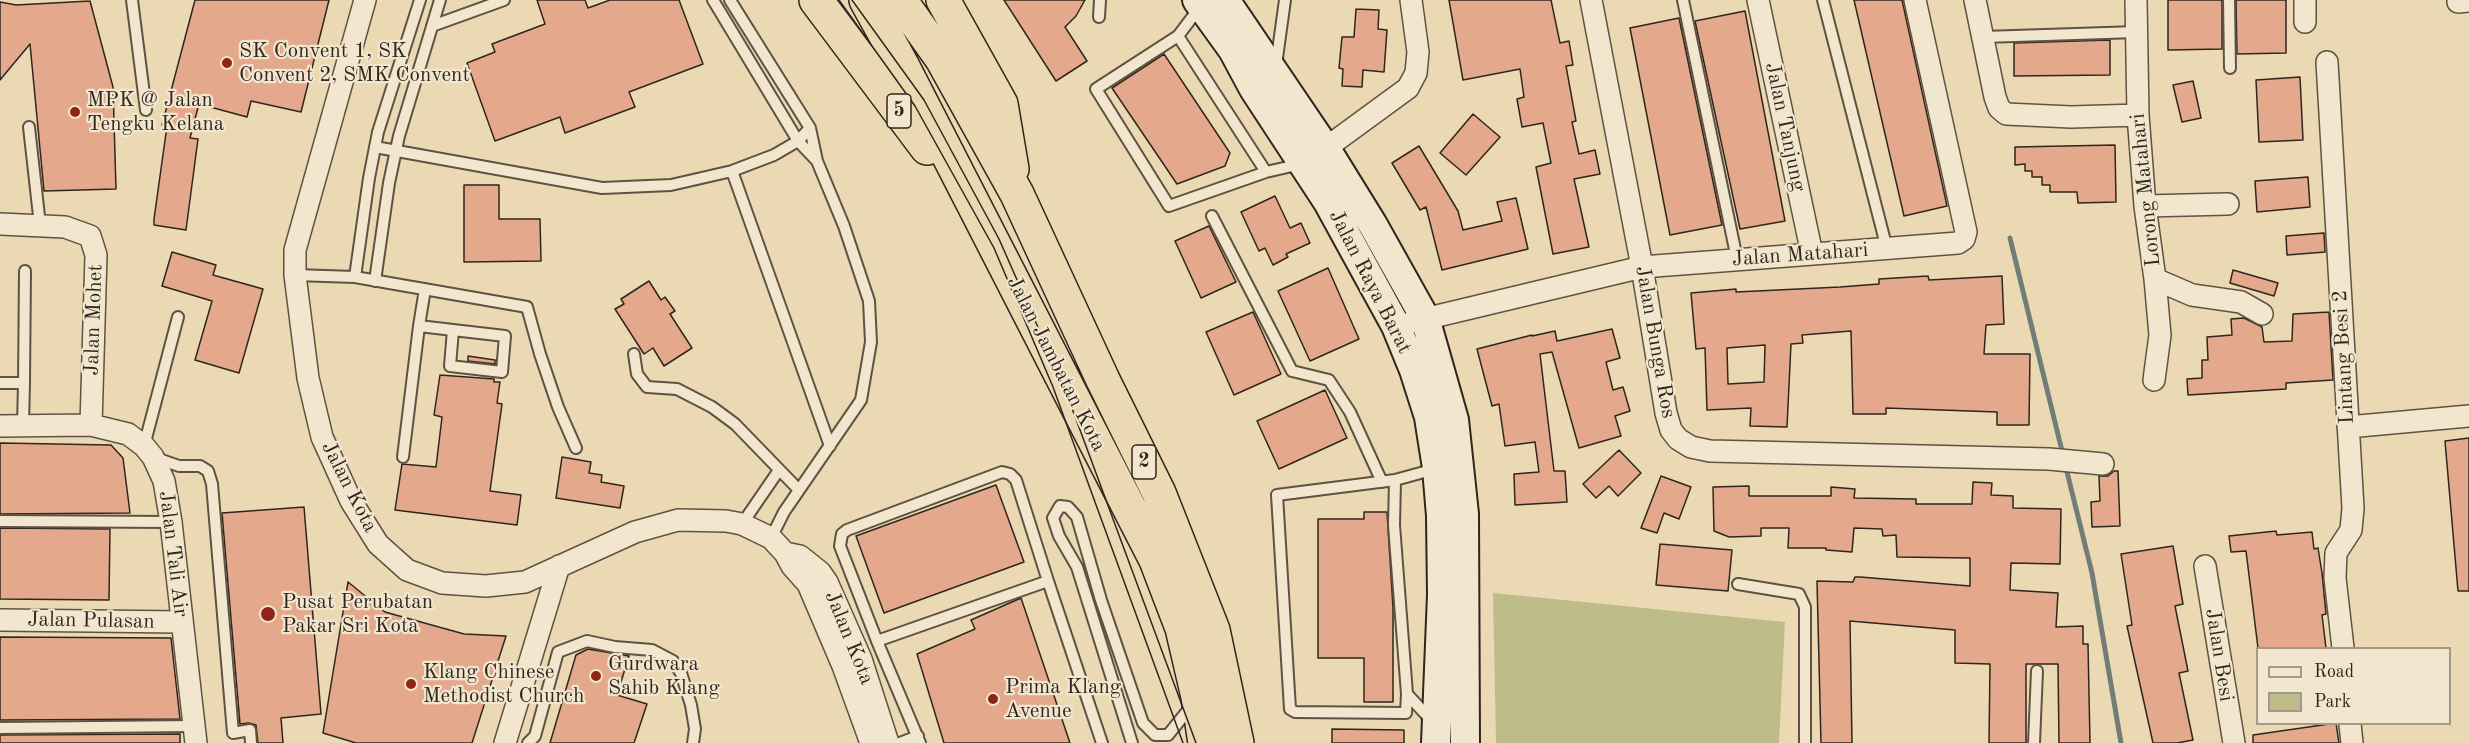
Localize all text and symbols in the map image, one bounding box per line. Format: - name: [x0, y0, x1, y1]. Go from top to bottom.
- place label: SK Convent 1, SK Convent 2, SMK Convent: [239, 38, 470, 88]
- marker: SK Convent 1, SK Convent 2, SMK Convent: [220, 56, 234, 70]
- street label: Jalan Tanjung: [1759, 60, 1811, 194]
- place label: MPK @ Jalan Tengku Kelana: [87, 87, 224, 137]
- road number: 5: [887, 94, 911, 128]
- marker: MPK @ Jalan Tengku Kelana: [68, 105, 82, 119]
- street label: Lorong Matahari: [2125, 112, 2167, 268]
- street label: Jalan Raya Barat: [1323, 206, 1417, 358]
- street label: Jalan Matahari: [1731, 238, 1869, 272]
- street label: Jalan Mohet: [79, 264, 109, 376]
- street label: Jalan Bunga Ros: [1629, 264, 1681, 420]
- street label: Jalan Jambatan Kota: [1001, 272, 1111, 456]
- street label: Lintang Besi 2: [2328, 289, 2360, 425]
- street label: Jalan Kota: [315, 437, 383, 537]
- road number: 2: [1132, 445, 1156, 479]
- street label: Jalan Tali Air: [153, 490, 193, 618]
- street label: Jalan Kota: [819, 587, 879, 689]
- place label: Pusat Perubatan Pakar Sri Kota: [282, 589, 433, 639]
- marker: Pusat Perubatan Pakar Sri Kota: [259, 605, 277, 623]
- street label: Jalan Pulasan: [27, 607, 155, 635]
- street label: Jalan Besi: [2199, 607, 2239, 703]
- legend: [2256, 647, 2451, 725]
- place label: Gurdwara Sahib Klang: [608, 651, 720, 701]
- place label: Klang Chinese Methodist Church: [423, 659, 584, 709]
- text: Road: [2314, 663, 2354, 681]
- marker: Gurdwara Sahib Klang: [589, 669, 603, 683]
- place label: Prima Klang Avenue: [1005, 674, 1121, 724]
- marker: Klang Chinese Methodist Church: [404, 677, 418, 691]
- marker: Prima Klang Avenue: [986, 692, 1000, 706]
- text: Park: [2314, 693, 2351, 711]

